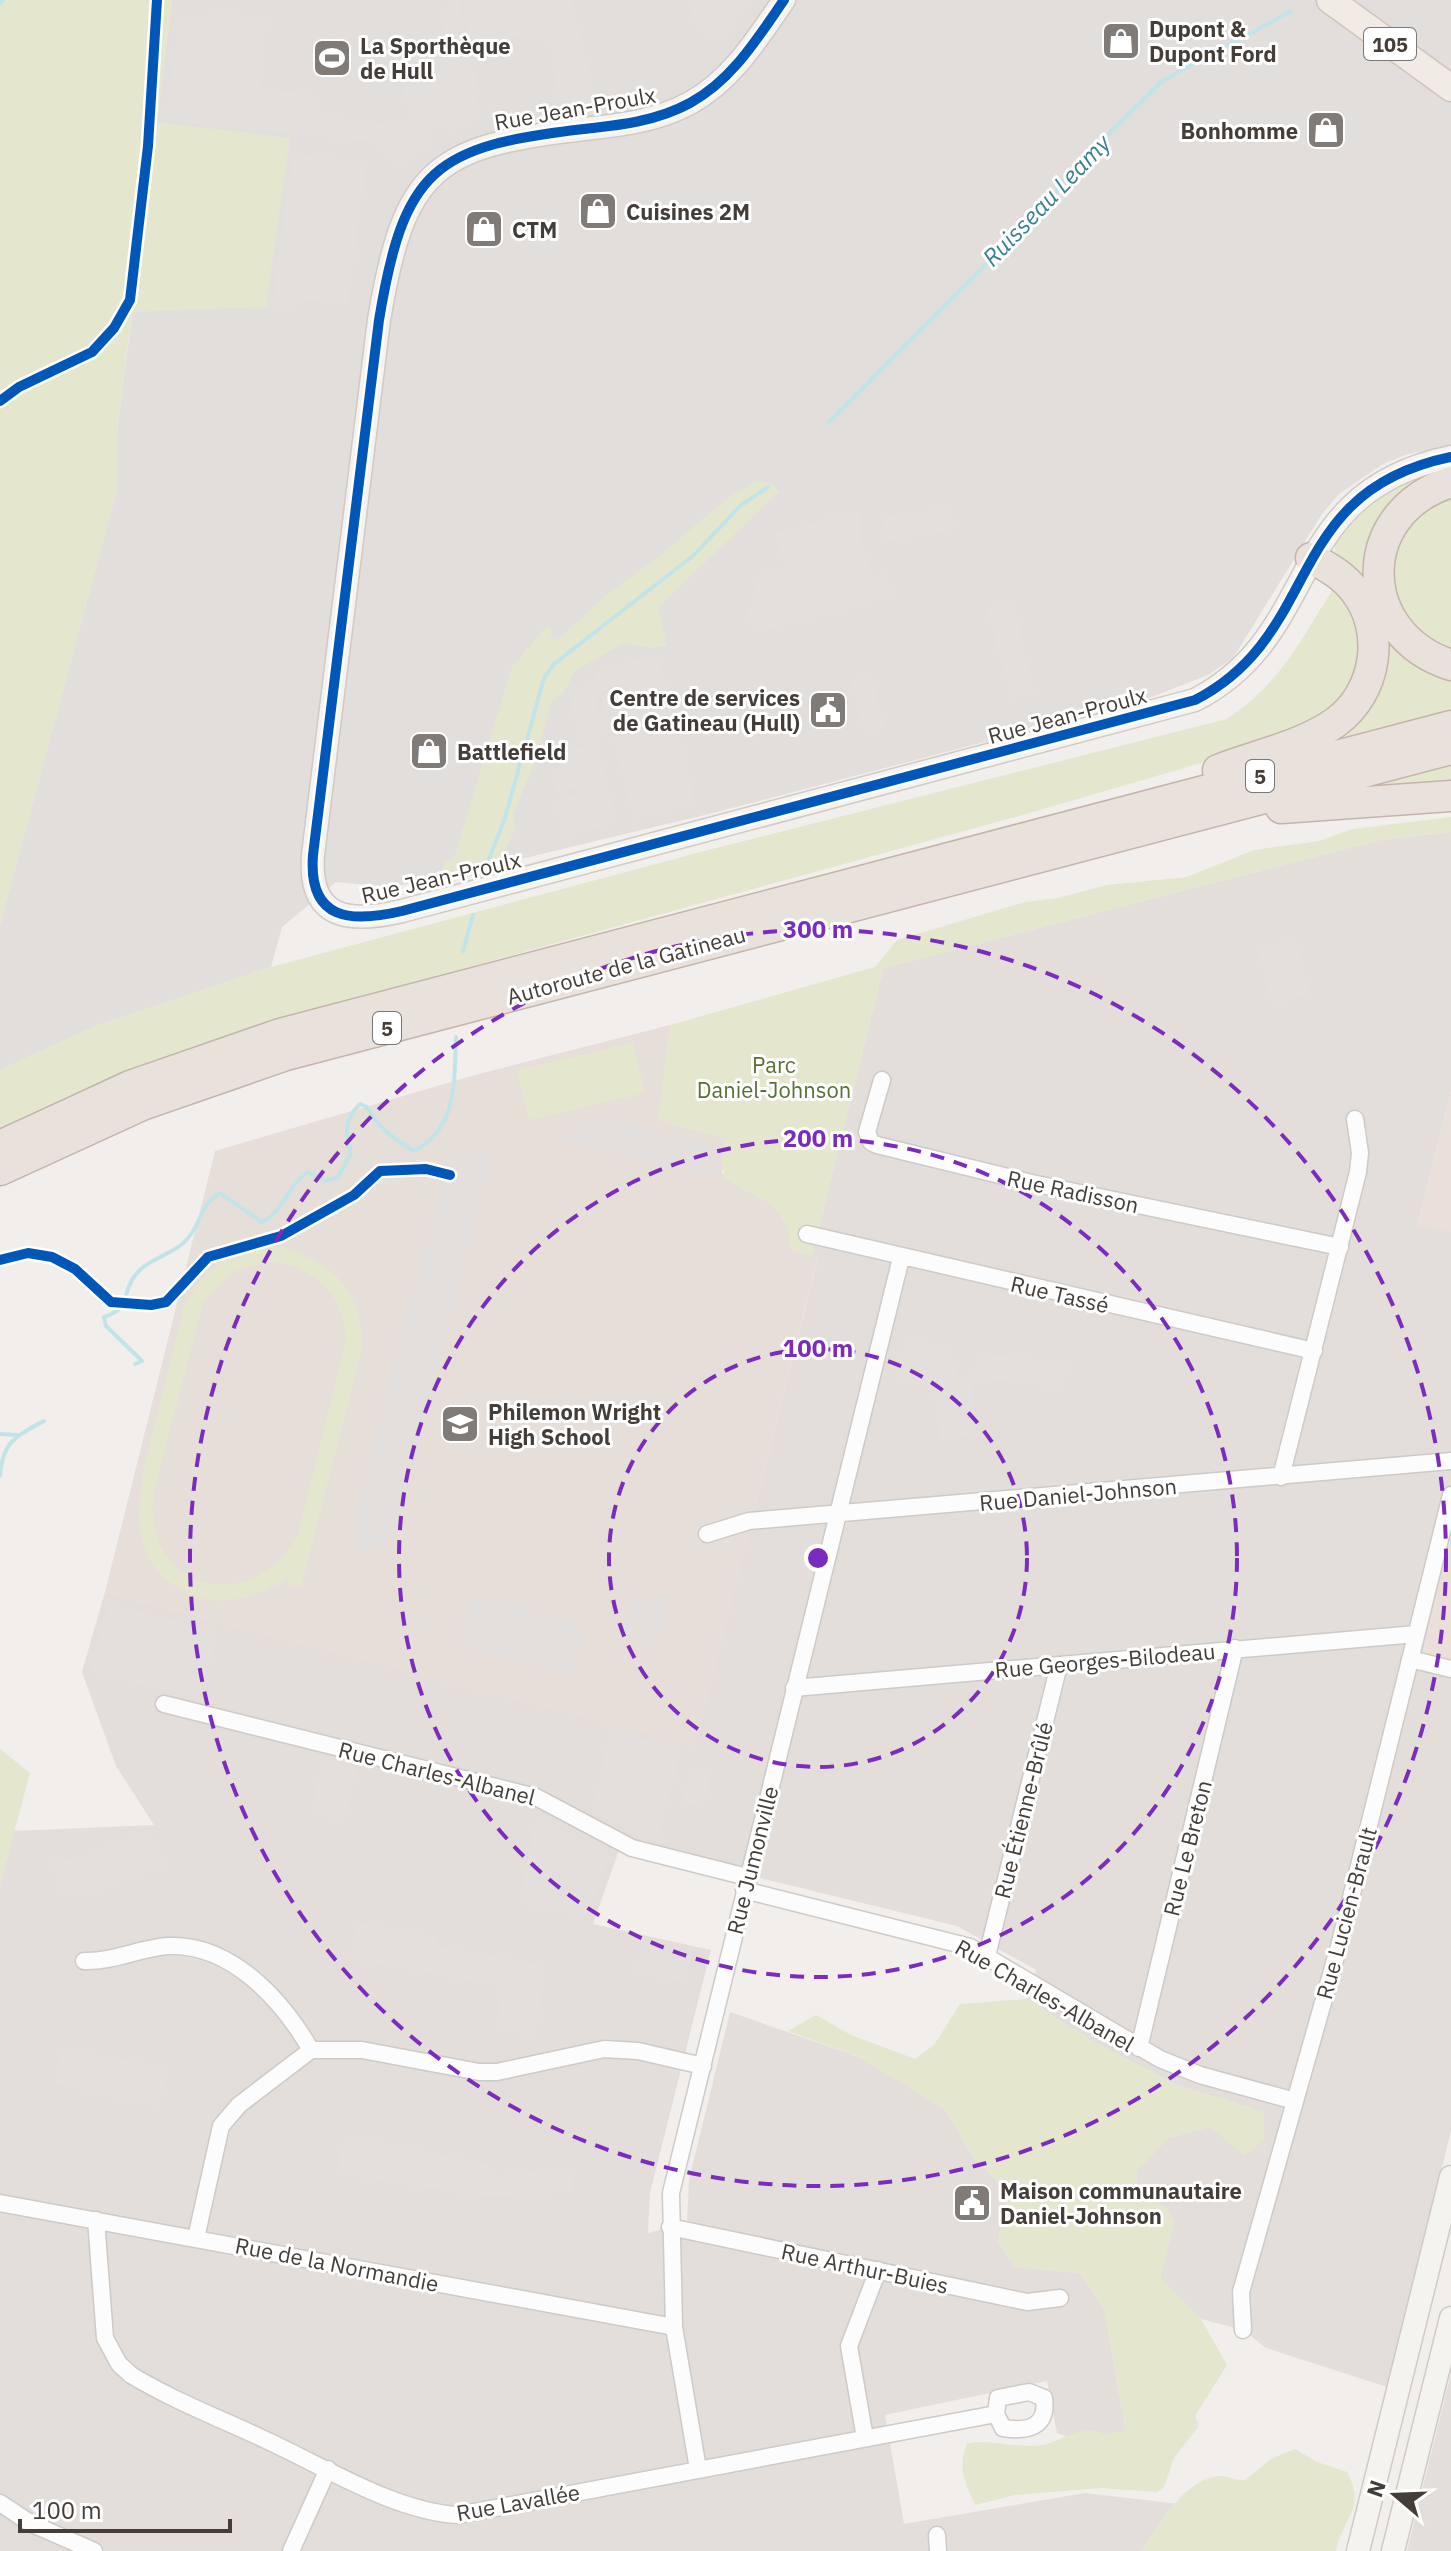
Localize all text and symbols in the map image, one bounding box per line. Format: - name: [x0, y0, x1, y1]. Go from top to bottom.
- place label: Dupont & Dupont Ford: [1149, 14, 1277, 68]
- shop icon: Dupont & Dupont Ford: [1100, 20, 1142, 62]
- road number: 105: [1364, 28, 1416, 60]
- place label: La Sporthèque de Hull: [360, 31, 511, 85]
- sports icon: La Sporthèque de Hull: [311, 37, 353, 79]
- street label: Rue Jean-Proulx: [492, 80, 658, 136]
- shop icon: Bonhomme: [1305, 109, 1347, 151]
- place label: Bonhomme: [1181, 116, 1298, 145]
- water label: Ruisseau Leamy: [975, 126, 1118, 273]
- shop icon: Cuisines 2M: [577, 190, 619, 232]
- place label: Cuisines 2M: [626, 197, 750, 226]
- shop icon: CTM: [463, 208, 505, 250]
- place label: CTM: [512, 215, 557, 244]
- street label: Rue Jean-Proulx: [984, 680, 1150, 750]
- place label: Centre de services de Gatineau (Hull): [609, 683, 800, 737]
- public building icon: Centre de services de Gatineau (Hull): [807, 689, 849, 731]
- shop icon: Battlefield: [408, 730, 450, 772]
- place label: Battlefield: [457, 737, 566, 766]
- road number: 5: [1246, 760, 1274, 792]
- street label: Rue Jean-Proulx: [358, 845, 524, 909]
- text: 300 m: [783, 913, 853, 945]
- street label: Autoroute de la Gatineau: [503, 919, 749, 1011]
- road number: 5: [373, 1012, 401, 1044]
- park label: Parc Daniel-Johnson: [697, 1050, 851, 1104]
- text: 200 m: [783, 1122, 853, 1154]
- street label: Rue Radisson: [1005, 1163, 1141, 1219]
- street label: Rue Tassé: [1008, 1269, 1112, 1319]
- text: 100 m: [783, 1332, 853, 1364]
- place label: Philemon Wright High School: [488, 1397, 661, 1451]
- school or university icon: Philemon Wright High School: [439, 1403, 481, 1445]
- street label: Rue Daniel-Johnson: [978, 1471, 1178, 1517]
- centre of rings: [804, 1544, 832, 1572]
- street label: Rue Georges-Bilodeau: [994, 1636, 1216, 1684]
- street label: Rue Étienne-Brûlé: [987, 1719, 1059, 1901]
- street label: Rue Charles-Albanel: [336, 1735, 538, 1811]
- street label: Rue Le Breton: [1156, 1777, 1218, 1919]
- street label: Rue Jumonville: [720, 1783, 784, 1937]
- street label: Rue Lucien-Brault: [1309, 1824, 1383, 2002]
- street label: Rue Charles-Albanel: [950, 1932, 1140, 2058]
- place label: Maison communautaire Daniel-Johnson: [1000, 2176, 1242, 2230]
- public building icon: Maison communautaire Daniel-Johnson: [951, 2182, 993, 2224]
- street label: Rue de la Normandie: [233, 2230, 441, 2298]
- street label: Rue Arthur-Buies: [779, 2236, 951, 2300]
- north arrow: [1355, 2455, 1435, 2535]
- text: N: [1359, 2476, 1392, 2501]
- street label: Rue Lavallée: [454, 2477, 582, 2527]
- scale bar: [20, 2483, 230, 2533]
- text: 100 m: [32, 2494, 102, 2526]

